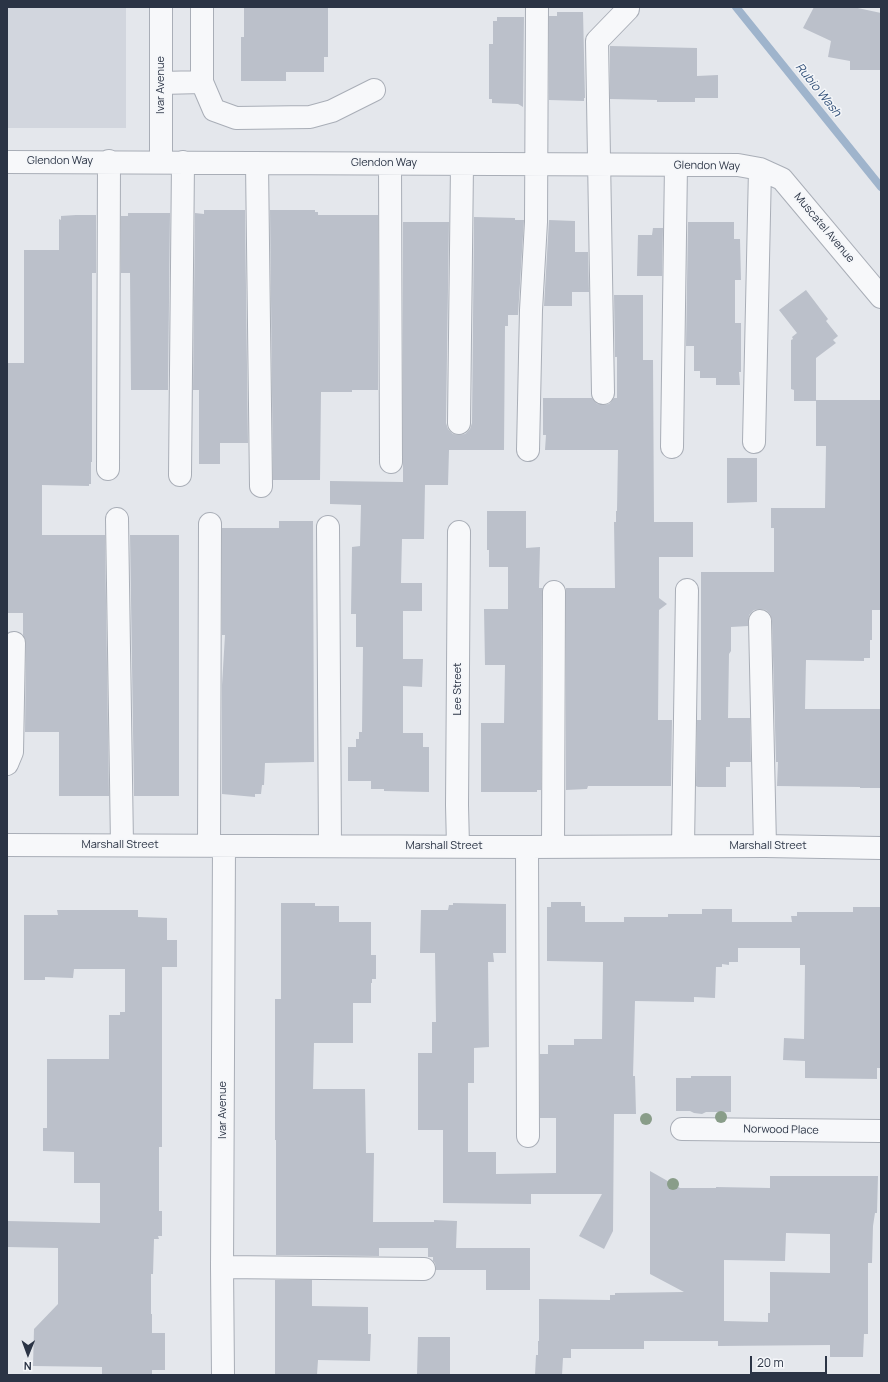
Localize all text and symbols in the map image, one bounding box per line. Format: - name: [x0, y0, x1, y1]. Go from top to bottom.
- street label: Ivar Avenue: [154, 56, 168, 114]
- water label: Rubio Wash: [792, 60, 844, 120]
- street label: Glendon Way: [27, 154, 93, 168]
- street label: Glendon Way: [351, 156, 417, 170]
- street label: Glendon Way: [674, 159, 740, 173]
- street label: Muscatel Avenue: [791, 191, 857, 265]
- street label: Lee Street: [451, 663, 465, 715]
- street label: Marshall Street: [81, 838, 159, 852]
- street label: Marshall Street: [405, 839, 483, 853]
- street label: Marshall Street: [729, 839, 807, 853]
- street label: Ivar Avenue: [216, 1081, 230, 1139]
- street label: Norwood Place: [743, 1123, 819, 1137]
- north arrow: [8, 1334, 48, 1374]
- scale bar: [752, 1348, 829, 1374]
- text: 20 m: [757, 1354, 784, 1371]
- text: N: [24, 1359, 32, 1374]

